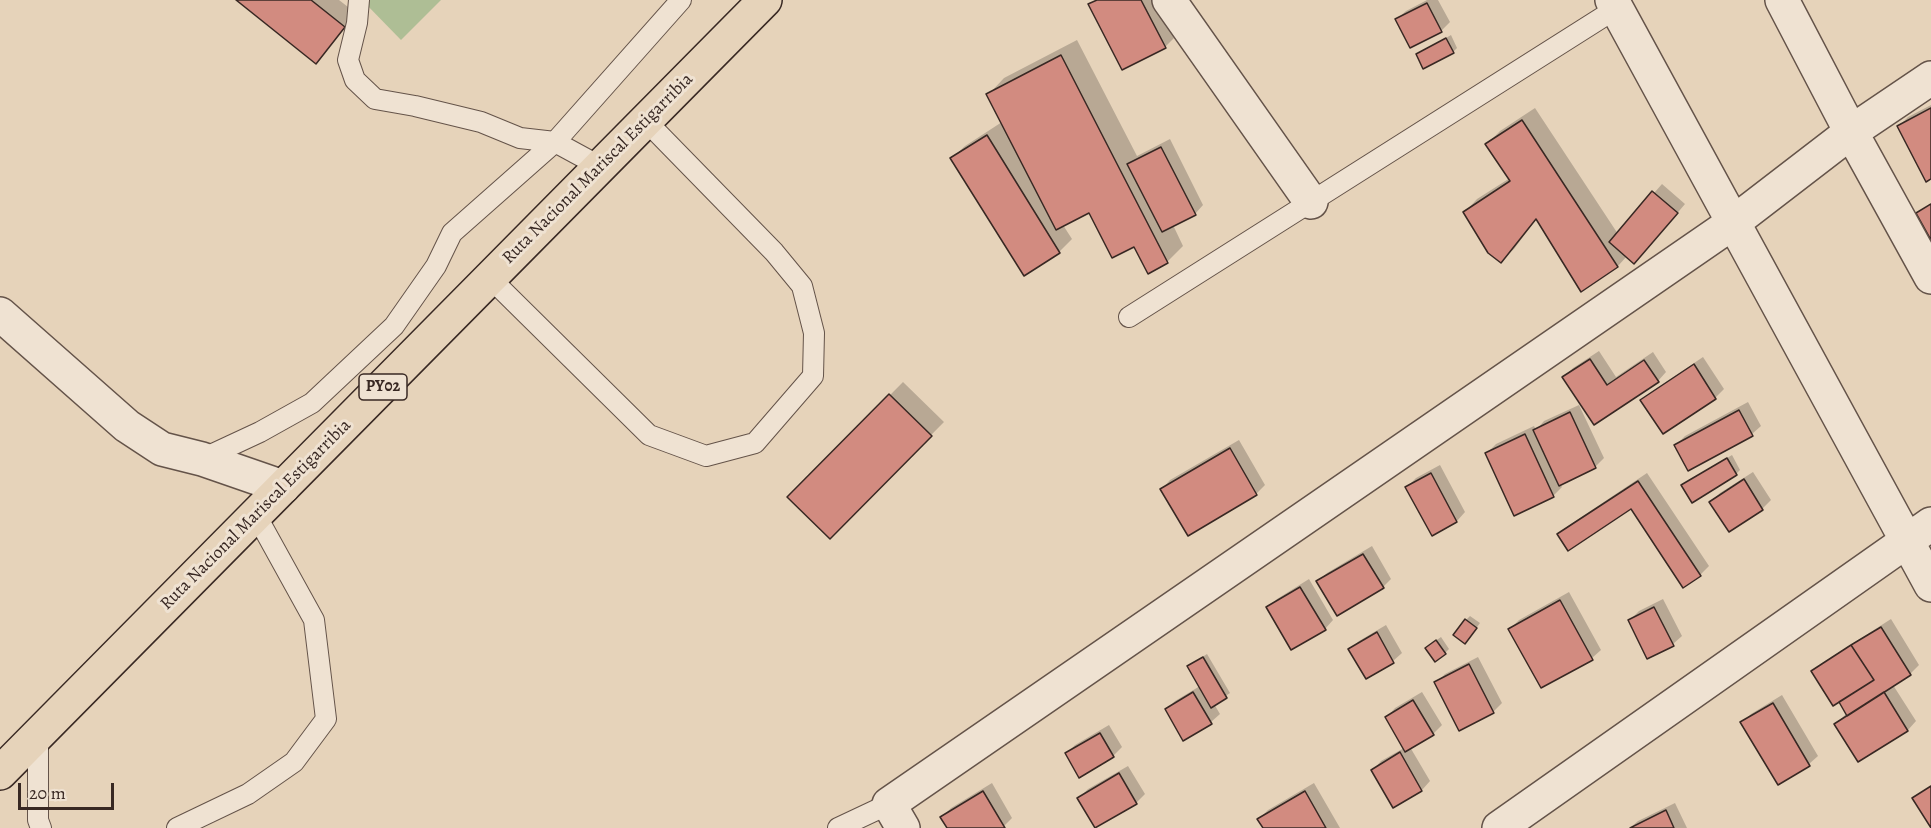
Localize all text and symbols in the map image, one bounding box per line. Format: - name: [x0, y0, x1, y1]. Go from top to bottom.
- street label: Ruta Nacional Mariscal Estigarribia: [498, 69, 698, 269]
- road number: PY02: [359, 374, 407, 400]
- street label: Ruta Nacional Mariscal Estigarribia: [156, 415, 356, 615]
- scale bar: [21, 771, 117, 809]
- text: 20 m: [29, 781, 66, 805]

